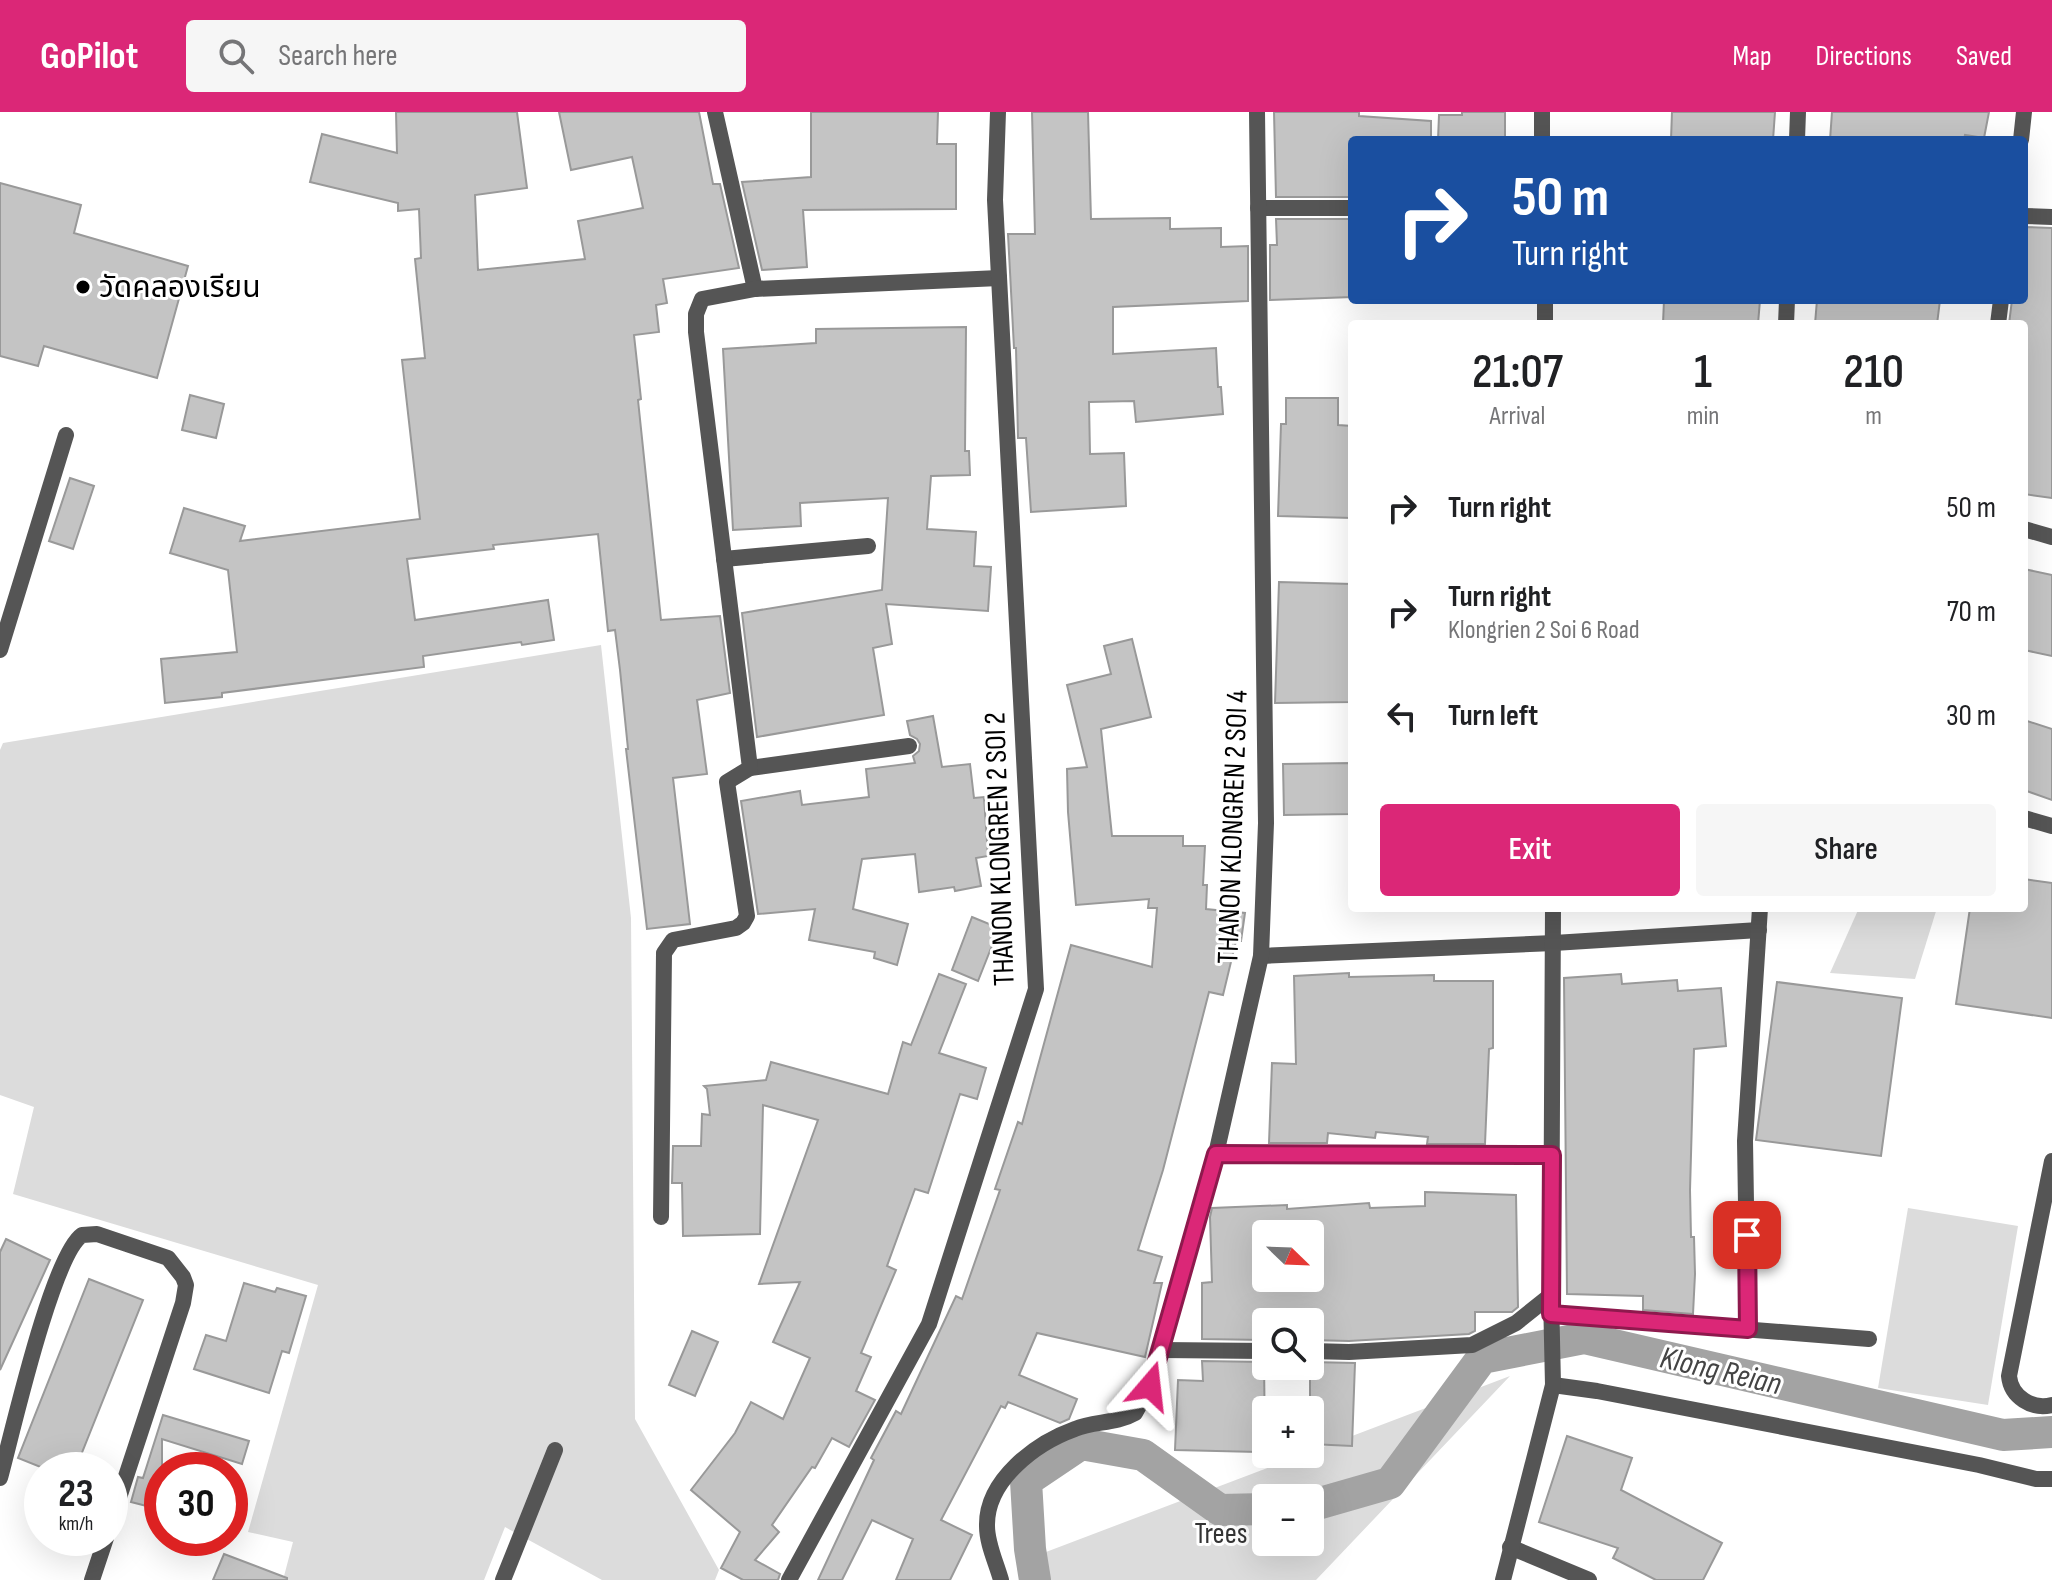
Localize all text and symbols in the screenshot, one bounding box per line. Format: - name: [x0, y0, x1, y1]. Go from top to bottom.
- search box: [186, 20, 746, 92]
- text: GoPilot: [40, 34, 138, 79]
- icon: search: [214, 34, 258, 78]
- text: Search here: [278, 38, 398, 74]
- text: Map: [1733, 40, 1772, 73]
- text: Directions: [1816, 40, 1912, 73]
- text: Saved: [1956, 40, 2012, 73]
- text: 50 m: [1512, 165, 1609, 232]
- icon: right: [1380, 168, 1484, 272]
- text: Turn right: [1512, 233, 1629, 276]
- place label: วัดคลองเรียน: [99, 270, 261, 306]
- marker: วัดคลองเรียน: [74, 278, 92, 296]
- text: 21:07: [1472, 344, 1563, 401]
- text: 1: [1694, 344, 1712, 401]
- text: 210: [1843, 344, 1904, 401]
- text: Arrival: [1489, 401, 1545, 432]
- text: min: [1687, 401, 1719, 432]
- text: m: [1865, 401, 1882, 432]
- icon: right: [1380, 486, 1424, 530]
- text: Turn right: [1448, 490, 1551, 526]
- text: 50 m: [1947, 490, 1996, 526]
- text: Turn right: [1448, 579, 1551, 615]
- icon: right: [1380, 590, 1424, 634]
- text: 70 m: [1947, 594, 1996, 630]
- text: Klongrien 2 Soi 6 Road: [1448, 615, 1640, 646]
- street label: THANON KLONGREN 2 SOI 4: [1210, 690, 1256, 965]
- icon: left: [1380, 694, 1424, 738]
- text: Turn left: [1448, 698, 1538, 734]
- text: 30 m: [1946, 698, 1996, 734]
- street label: THANON KLONGREN 2 SOI 2: [977, 712, 1023, 986]
- button: Exit: [1380, 804, 1680, 896]
- button: Share: [1696, 804, 1996, 896]
- pin: [1713, 1201, 1781, 1269]
- icon: arrive: [1725, 1213, 1769, 1257]
- north arrow: [1252, 1220, 1324, 1292]
- map controls: [1252, 1220, 1324, 1556]
- button: search: [1252, 1308, 1324, 1380]
- water label: Klong Reian: [1656, 1339, 1785, 1404]
- position arrow: [1108, 1344, 1192, 1428]
- button: +: [1252, 1396, 1324, 1468]
- speed limit sign: 30: [144, 1452, 248, 1556]
- text: 23: [58, 1470, 94, 1518]
- button: −: [1252, 1484, 1324, 1556]
- text: km/h: [59, 1512, 93, 1536]
- park label: Trees: [1195, 1516, 1247, 1552]

